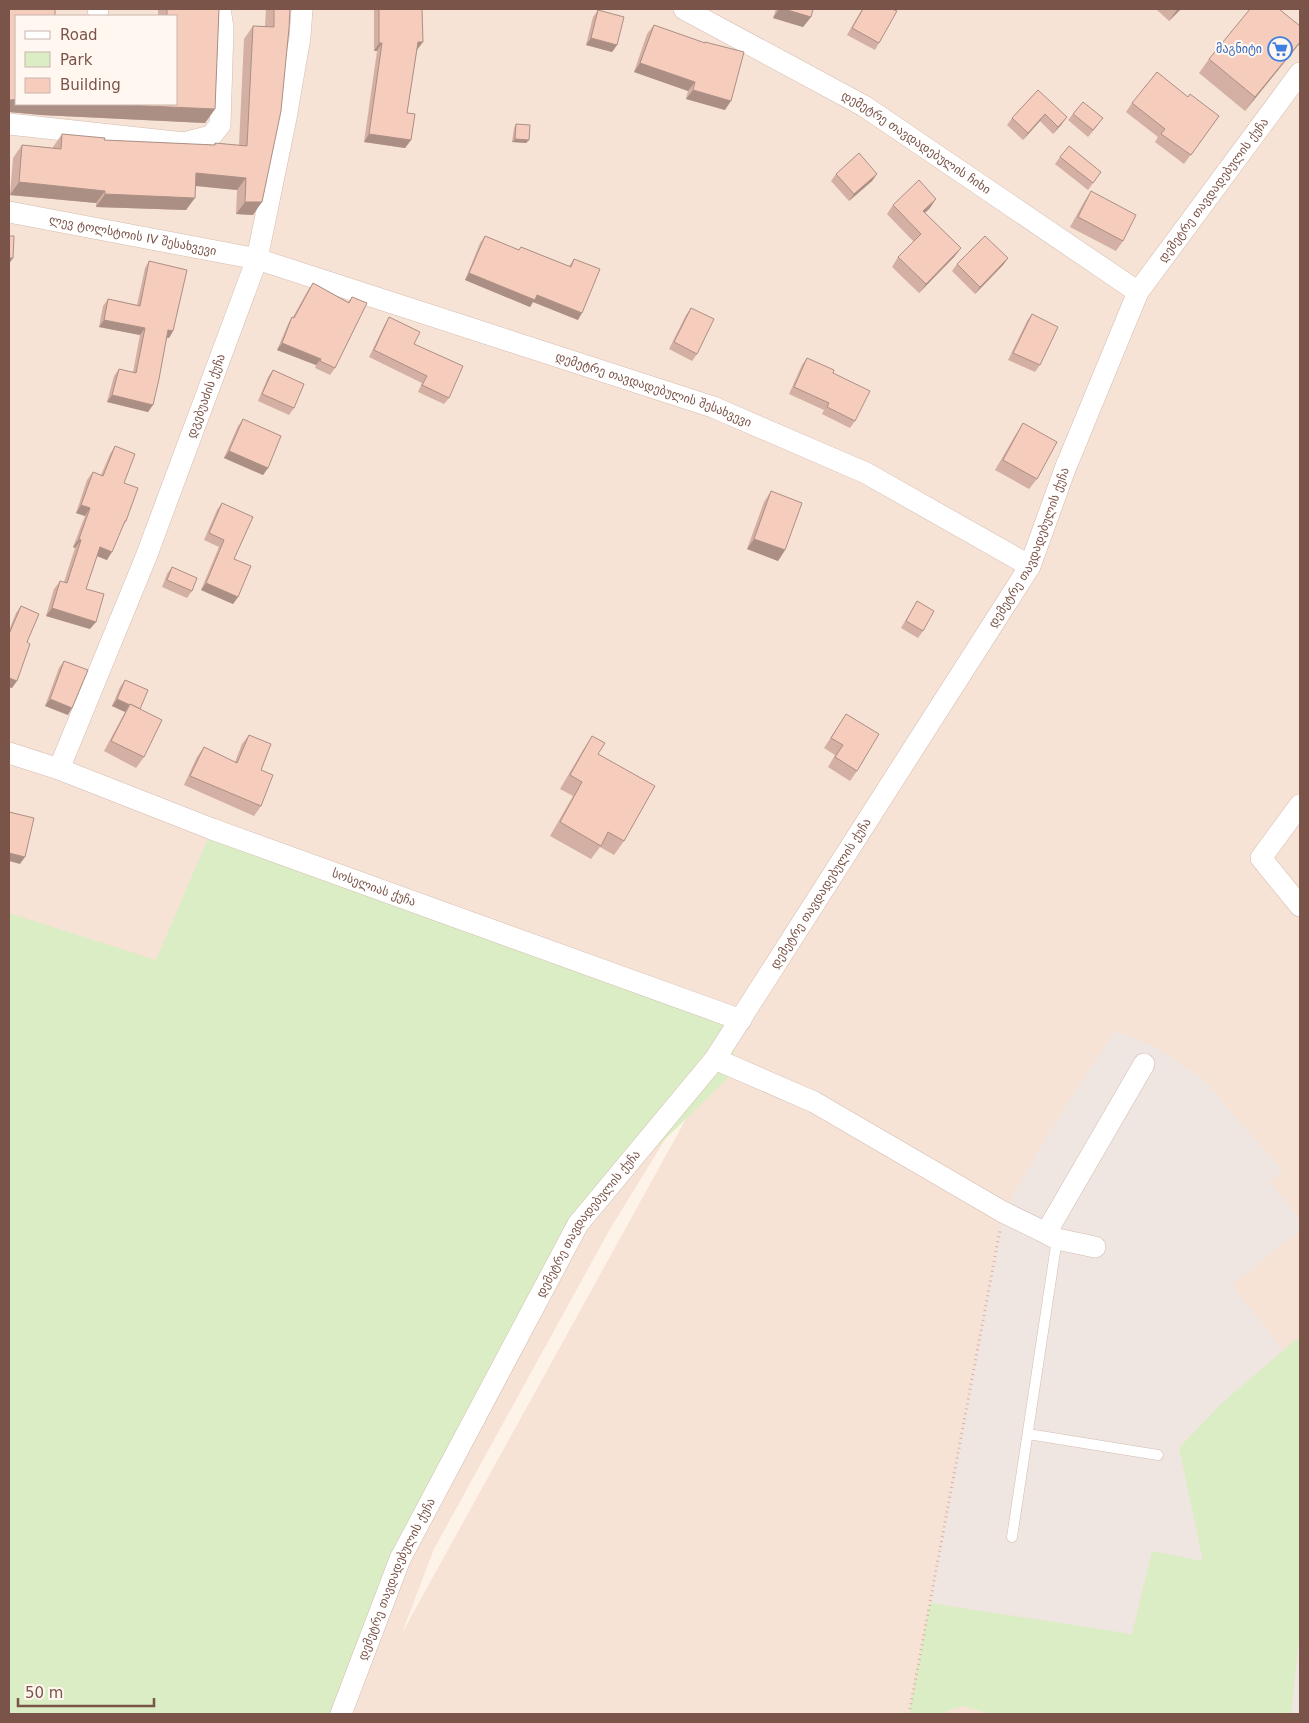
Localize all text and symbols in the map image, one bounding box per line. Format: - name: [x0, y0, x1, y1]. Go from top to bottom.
- legend: [15, 15, 178, 105]
- text: Road: [60, 26, 98, 44]
- supermarket icon: მაგნიტი: [1267, 36, 1293, 62]
- place label: მაგნიტი: [1216, 42, 1262, 56]
- text: Park: [60, 51, 93, 69]
- text: Building: [60, 76, 121, 94]
- street label: დემეტრე თავდადებულის ჩიხი: [839, 88, 993, 197]
- street label: დემეტრე თავდადებულის ქუჩა: [1155, 115, 1271, 265]
- street label: ლევ ტოლსტოის IV შესახვევი: [48, 213, 218, 258]
- street label: დემეტრე თავდადებულის შესახვევი: [554, 349, 754, 430]
- street label: დგებუაძის ქუჩა: [184, 352, 228, 440]
- street label: დემეტრე თავდადებულის ქუჩა: [986, 466, 1072, 630]
- street label: დემეტრე თავდადებულის ქუჩა: [767, 816, 874, 971]
- street label: სოსელიას ქუჩა: [330, 866, 418, 909]
- street label: დემეტრე თავდადებულის ქუჩა: [533, 1147, 643, 1300]
- street label: დემეტრე თავდადებულის ქუჩა: [355, 1496, 438, 1662]
- scale bar: [18, 1676, 154, 1708]
- text: 50 m: [25, 1684, 63, 1702]

